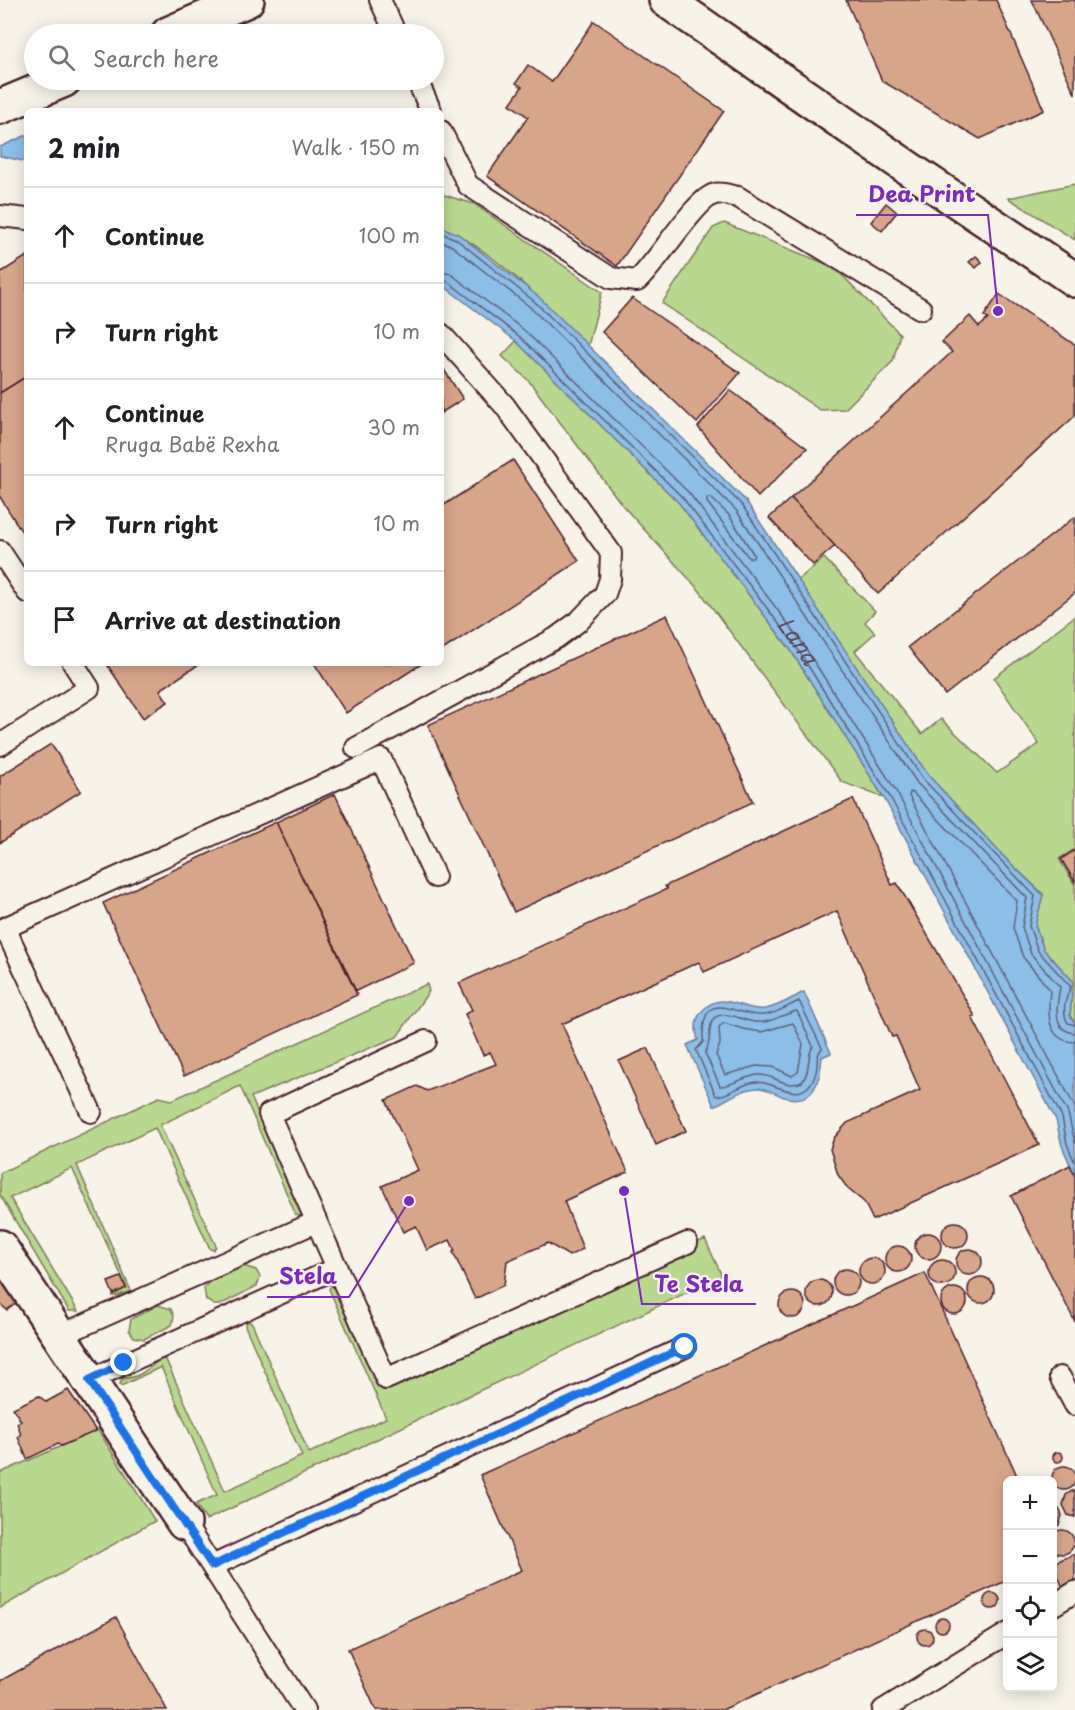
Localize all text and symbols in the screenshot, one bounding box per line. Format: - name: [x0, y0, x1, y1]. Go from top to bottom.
- search box: [24, 24, 444, 90]
- icon: search: [45, 41, 78, 74]
- text: Search here: [93, 41, 219, 74]
- text: 2 min: [48, 128, 121, 167]
- text: Walk · 150 m: [291, 132, 420, 162]
- callout: Dea Print: [856, 175, 988, 215]
- text: Dea Print: [868, 176, 976, 209]
- icon: ahead: [48, 219, 81, 252]
- text: Continue: [105, 219, 204, 252]
- text: 100 m: [359, 220, 420, 250]
- icon: right: [48, 315, 81, 348]
- text: Turn right: [105, 315, 218, 348]
- text: 10 m: [373, 316, 420, 346]
- text: Continue: [105, 396, 204, 429]
- icon: ahead: [48, 411, 81, 444]
- text: 30 m: [367, 412, 420, 442]
- text: Rruga Babë Rexha: [105, 429, 279, 459]
- icon: right: [48, 507, 81, 540]
- text: Turn right: [105, 507, 218, 540]
- text: 10 m: [373, 508, 420, 538]
- icon: arrive: [48, 603, 81, 636]
- text: Arrive at destination: [105, 603, 341, 636]
- water label: Lana: [771, 609, 829, 671]
- callout: Stela: [267, 1257, 349, 1297]
- text: Stela: [279, 1258, 337, 1291]
- callout: Te Stela: [642, 1264, 756, 1304]
- text: Te Stela: [654, 1266, 744, 1299]
- route start: [671, 1333, 697, 1359]
- route end: [110, 1349, 136, 1375]
- map controls: [1003, 1476, 1057, 1692]
- button: +: [1003, 1476, 1057, 1530]
- button: −: [1003, 1530, 1057, 1584]
- button: locate: [1003, 1584, 1057, 1638]
- button: layers: [1003, 1638, 1057, 1692]

